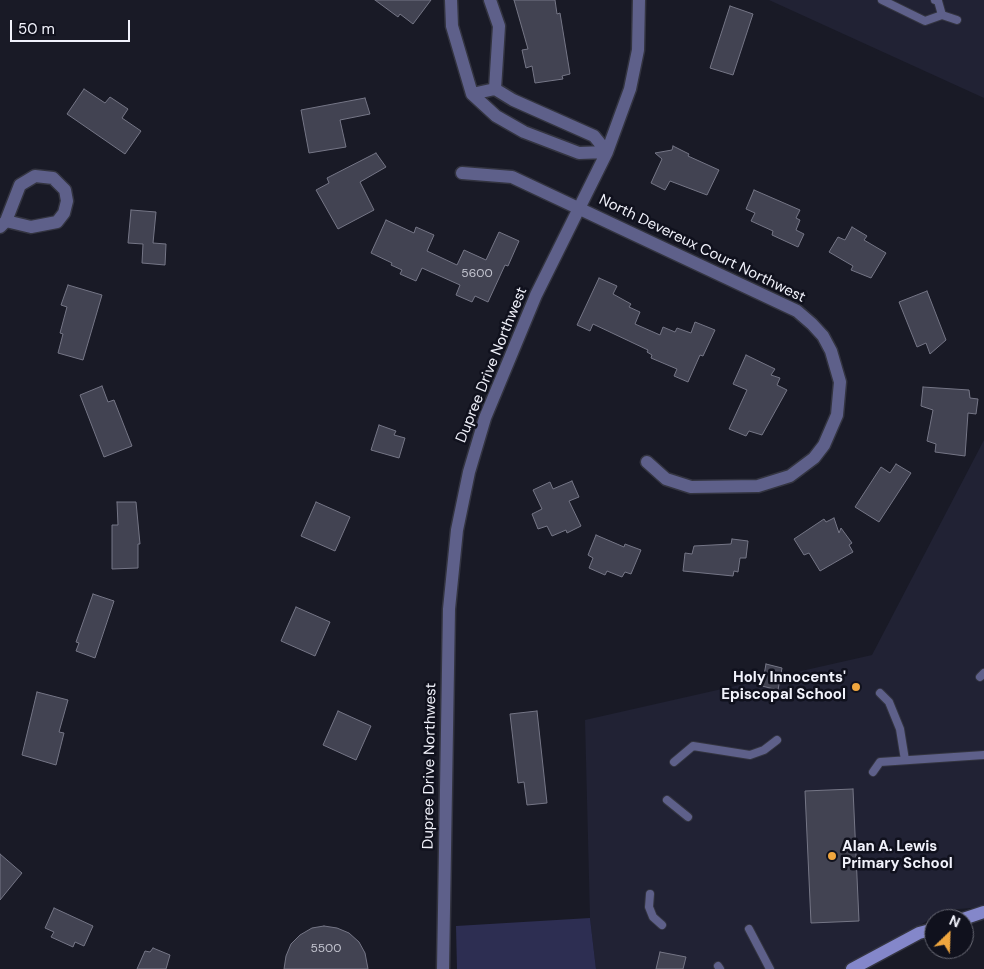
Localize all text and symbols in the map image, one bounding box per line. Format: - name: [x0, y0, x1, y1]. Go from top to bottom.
- scale bar: [12, 10, 132, 42]
- text: 50 m: [18, 19, 55, 39]
- street label: North Devereux Court Northwest: [596, 191, 808, 307]
- house number: 5600: [461, 267, 493, 281]
- street label: Dupree Drive Northwest: [453, 285, 531, 445]
- place label: Holy Innocents' Episcopal School: [721, 669, 846, 704]
- marker: Holy Innocents' Episcopal School: [850, 681, 862, 693]
- street label: Dupree Drive Northwest: [420, 683, 440, 849]
- place label: Alan A. Lewis Primary School: [842, 838, 953, 873]
- marker: Alan A. Lewis Primary School: [826, 850, 838, 862]
- north arrow: [924, 909, 974, 959]
- text: N: [946, 911, 963, 932]
- house number: 5500: [310, 942, 342, 956]

